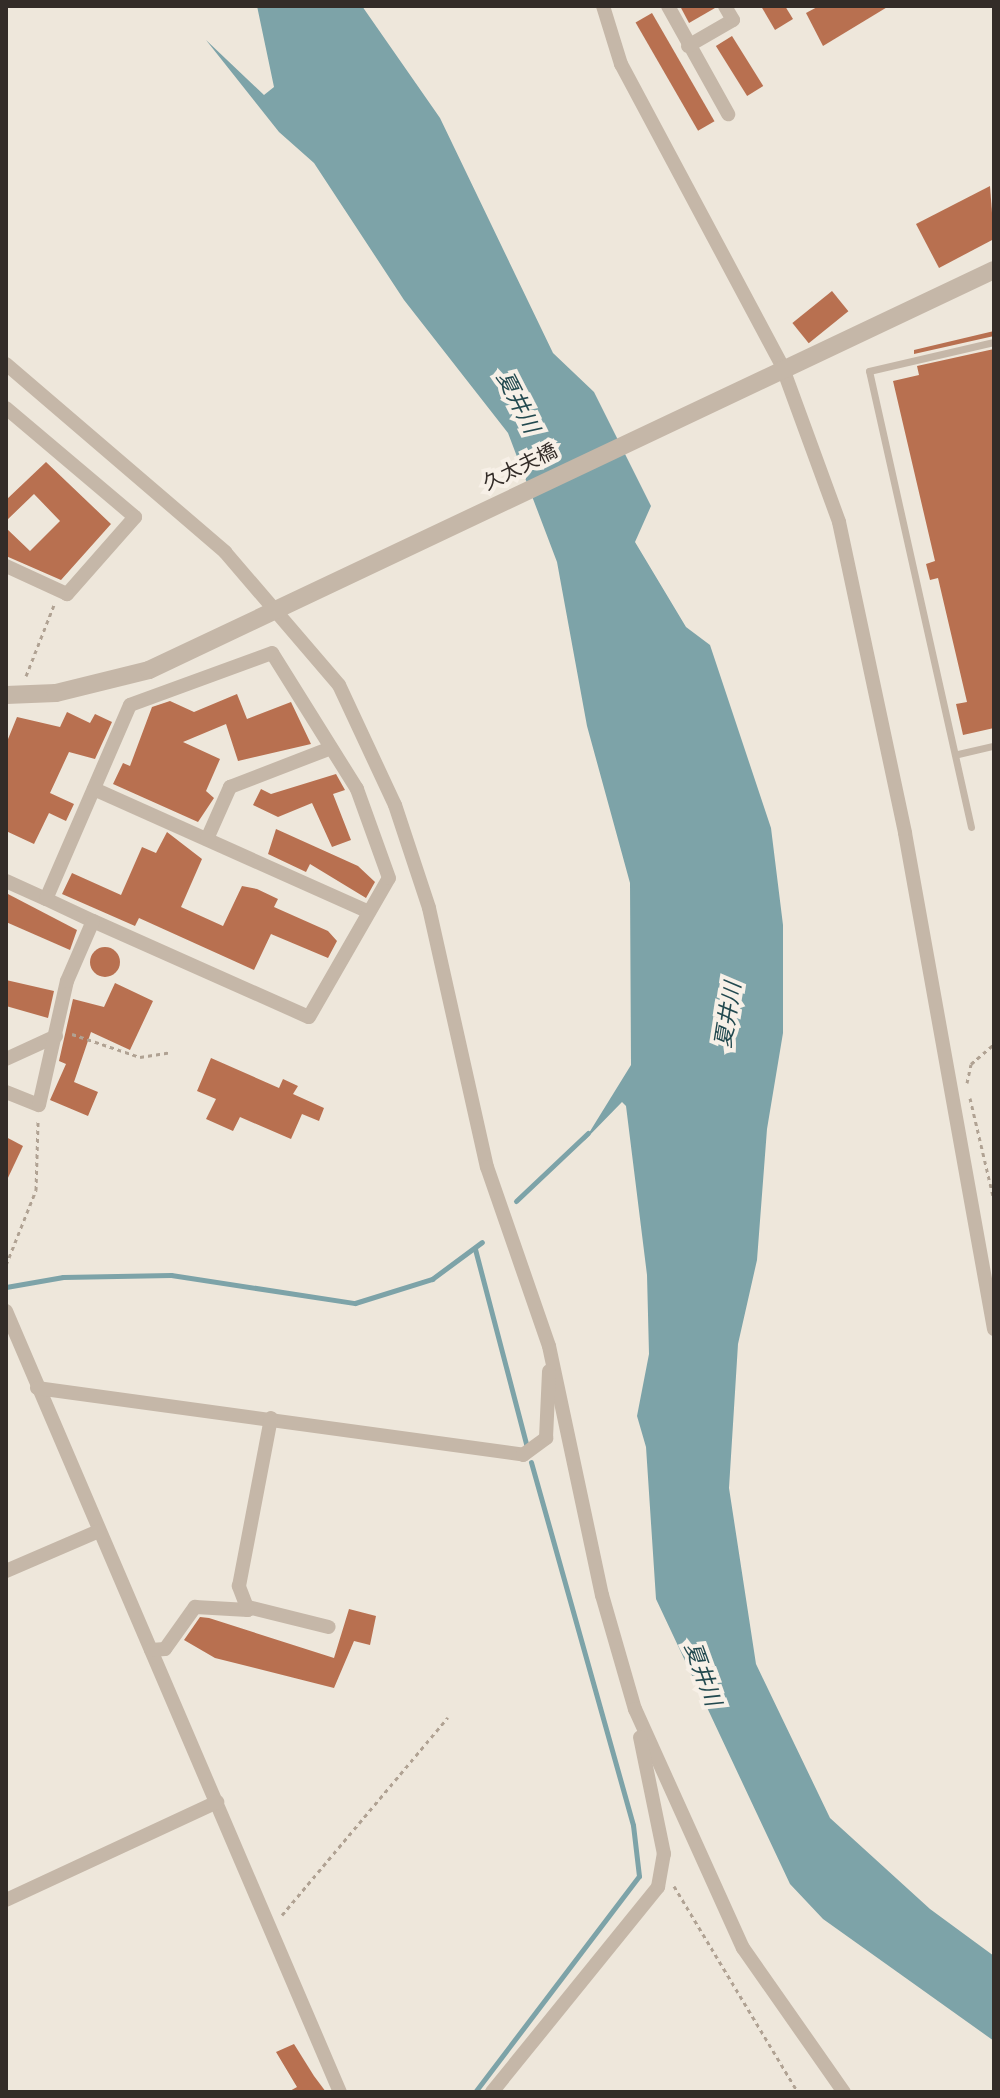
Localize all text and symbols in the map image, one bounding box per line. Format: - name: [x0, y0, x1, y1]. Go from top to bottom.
- water label: 夏井川: [491, 367, 545, 437]
- street label: 久太夫橋: [479, 439, 561, 495]
- water label: 夏井川: [710, 980, 746, 1050]
- water label: 夏井川: [679, 1638, 727, 1710]

